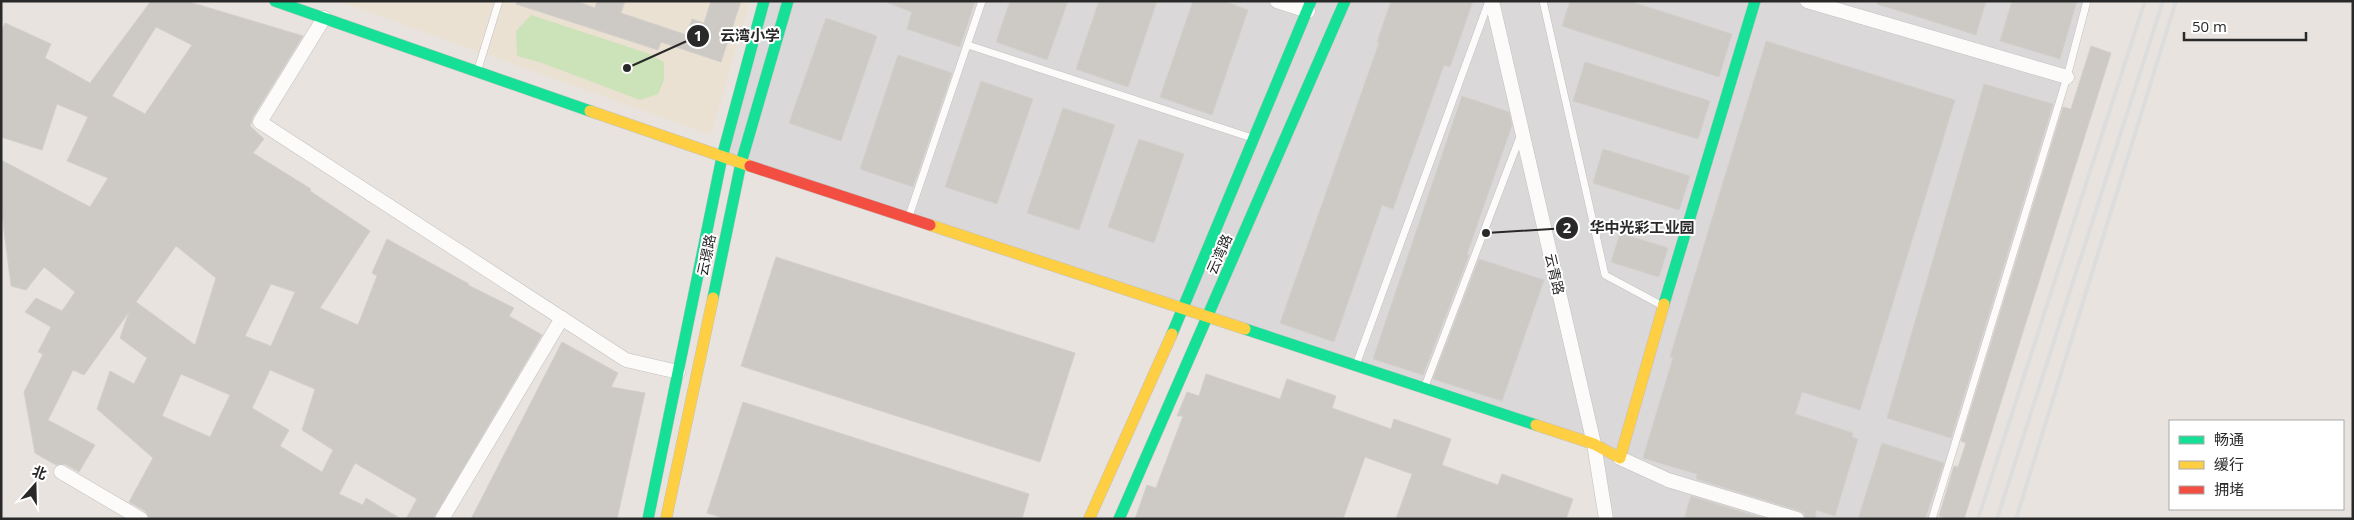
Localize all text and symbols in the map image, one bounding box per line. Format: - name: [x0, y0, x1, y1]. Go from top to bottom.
- scale bar: [2184, 10, 2306, 42]
- text: 50 m: [2192, 16, 2227, 36]
- callout: 云湾小学: [685, 21, 790, 51]
- text: 1: [694, 25, 702, 45]
- text: 云湾小学: [720, 25, 780, 45]
- callout: 华中光彩工业园: [1554, 213, 1704, 243]
- text: 2: [1563, 217, 1572, 237]
- text: 华中光彩工业园: [1589, 217, 1695, 237]
- street label: 云湾路: [1202, 231, 1236, 277]
- street label: 云璟路: [692, 232, 720, 278]
- street label: 云青路: [1541, 251, 1569, 297]
- legend: [2169, 420, 2344, 510]
- text: 畅通: [2214, 429, 2244, 449]
- text: 缓行: [2214, 454, 2244, 474]
- north arrow: [10, 460, 60, 510]
- text: 北: [30, 461, 49, 484]
- text: 拥堵: [2214, 479, 2244, 499]

